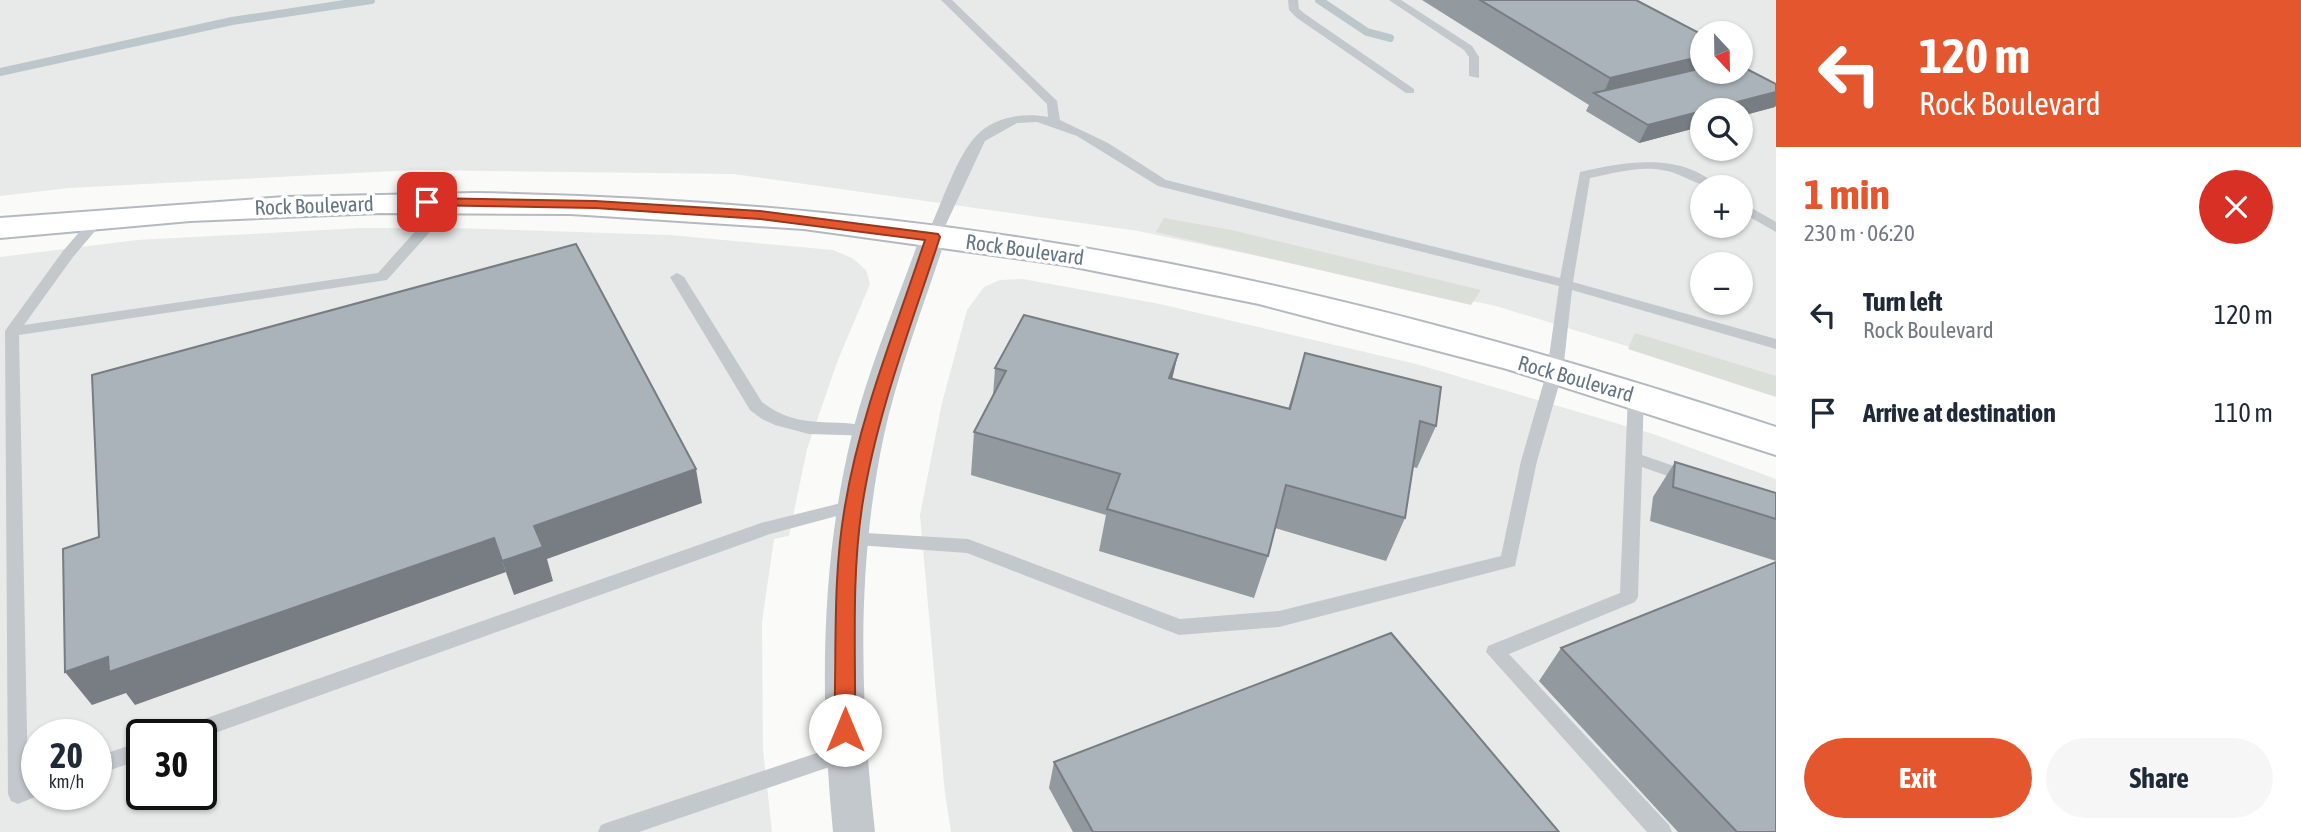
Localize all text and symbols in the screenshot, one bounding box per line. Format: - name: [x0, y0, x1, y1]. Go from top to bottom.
- north arrow: [1690, 21, 1754, 84]
- map controls: [1690, 21, 1753, 315]
- text: 120 m: [1919, 27, 2030, 83]
- icon: left: [1804, 28, 1895, 119]
- text: Rock Boulevard: [1919, 85, 2101, 122]
- button: search: [1690, 98, 1753, 161]
- text: 1 min: [1804, 170, 1890, 218]
- button: close: [2199, 170, 2273, 244]
- pin: [397, 172, 457, 232]
- button: +: [1690, 175, 1753, 238]
- icon: arrive: [408, 183, 446, 221]
- street label: Rock Boulevard: [254, 191, 374, 219]
- text: 230 m · 06:20: [1804, 220, 1915, 246]
- street label: Rock Boulevard: [964, 229, 1086, 269]
- button: −: [1690, 252, 1753, 315]
- text: Turn left: [1863, 287, 1943, 317]
- icon: left: [1804, 296, 1842, 334]
- text: 120 m: [2214, 300, 2273, 330]
- text: Rock Boulevard: [1863, 317, 1994, 343]
- street label: Rock Boulevard: [1515, 350, 1637, 406]
- icon: arrive: [1804, 394, 1842, 432]
- text: Arrive at destination: [1863, 398, 2056, 428]
- text: 110 m: [2214, 398, 2273, 428]
- position arrow: [808, 693, 882, 767]
- speed limit sign: 30: [126, 719, 217, 810]
- text: 20: [50, 735, 83, 775]
- button: Exit: [1804, 738, 2032, 818]
- button: Share: [2046, 738, 2273, 818]
- text: km/h: [49, 771, 84, 792]

